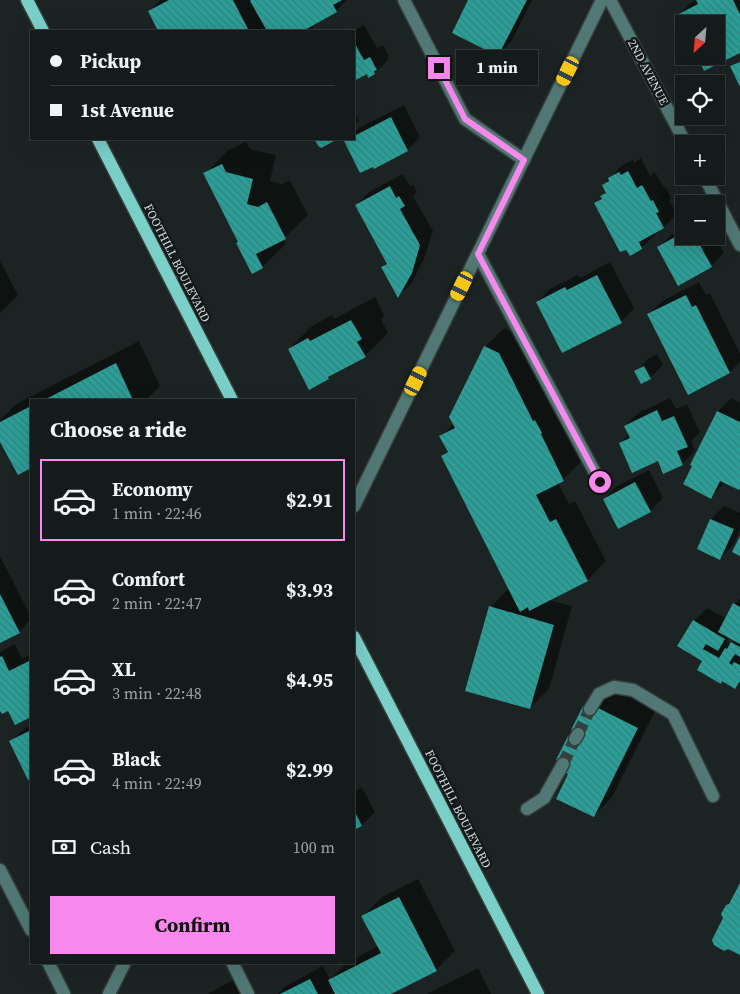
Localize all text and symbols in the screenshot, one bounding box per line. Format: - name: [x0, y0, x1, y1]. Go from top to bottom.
- north arrow: [675, 15, 725, 65]
- map controls: [675, 15, 725, 245]
- street label: 2ND AVENUE: [624, 36, 672, 108]
- text: Pickup: [80, 48, 141, 74]
- callout: 1 min: [456, 50, 539, 86]
- car: [554, 54, 581, 88]
- text: 1 min: [476, 56, 518, 78]
- route end: [428, 57, 450, 79]
- button: locate: [675, 75, 725, 125]
- text: 1st Avenue: [80, 97, 174, 123]
- button: +: [675, 135, 725, 185]
- button: −: [675, 195, 725, 245]
- street label: FOOTHILL BOULEVARD: [140, 201, 214, 325]
- car: [448, 269, 475, 303]
- car: [402, 364, 429, 398]
- text: Choose a ride: [50, 414, 187, 444]
- route start: [589, 471, 611, 493]
- text: Economy: [112, 476, 193, 502]
- icon: car: [52, 478, 97, 523]
- text: $2.91: [286, 487, 333, 513]
- text: 1 min · 22:46: [112, 502, 202, 524]
- text: Comfort: [112, 566, 185, 592]
- icon: car: [52, 568, 97, 613]
- text: $3.93: [286, 577, 333, 603]
- text: 2 min · 22:47: [112, 592, 202, 614]
- text: XL: [112, 656, 135, 682]
- icon: car: [52, 658, 97, 703]
- text: $4.95: [286, 667, 333, 693]
- text: 3 min · 22:48: [112, 682, 202, 704]
- text: Black: [112, 746, 161, 772]
- street label: FOOTHILL BOULEVARD: [421, 747, 495, 871]
- icon: car: [52, 748, 97, 793]
- text: $2.99: [286, 757, 333, 783]
- text: 4 min · 22:49: [112, 772, 202, 794]
- icon: cash: [50, 833, 78, 861]
- text: Cash: [90, 834, 131, 860]
- text: 100 m: [293, 836, 335, 858]
- button: Confirm: [50, 896, 335, 954]

